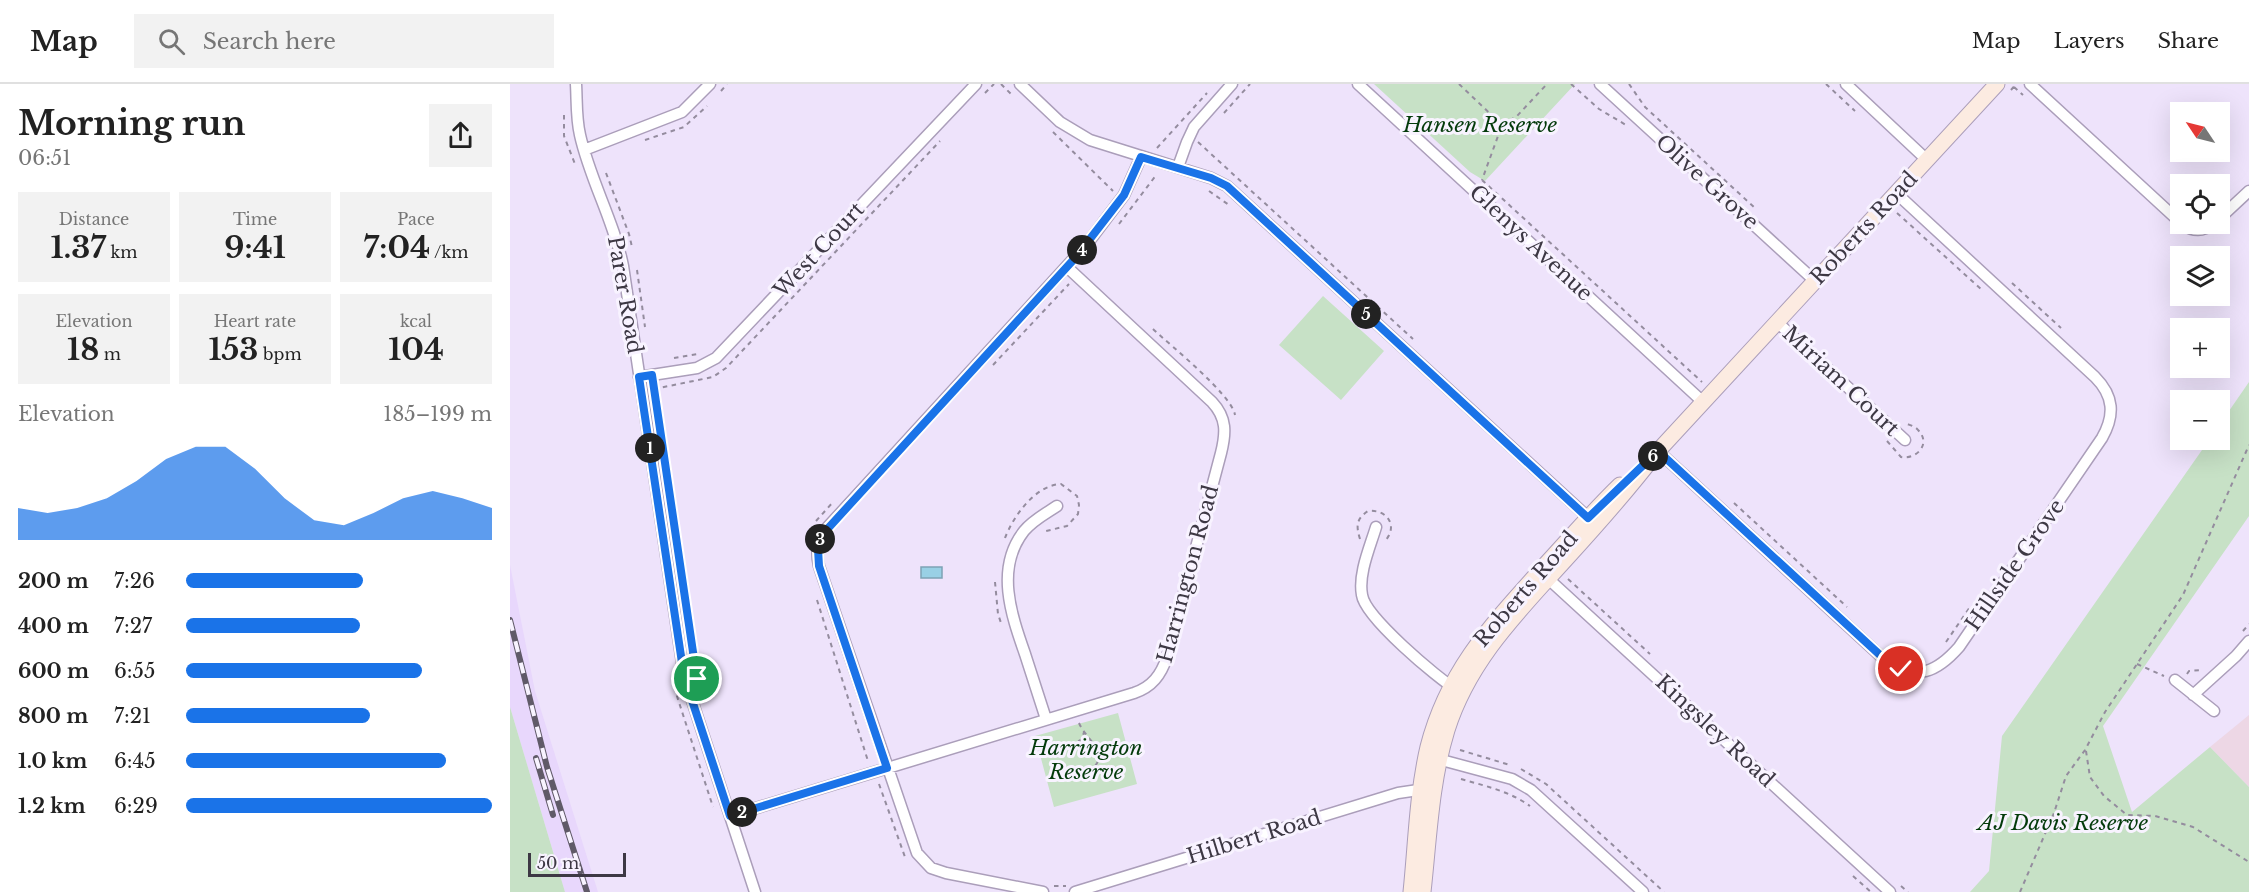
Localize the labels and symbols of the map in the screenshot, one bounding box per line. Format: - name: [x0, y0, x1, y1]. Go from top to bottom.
- north arrow: [2170, 102, 2230, 162]
- park label: Hansen Reserve: [1402, 112, 1557, 138]
- street label: Olive Grove: [1650, 129, 1764, 235]
- street label: Roberts Road: [1805, 166, 1923, 290]
- street label: Glenys Avenue: [1464, 179, 1598, 307]
- street label: West Court: [767, 197, 870, 304]
- street label: Parer Road: [602, 234, 648, 356]
- pin: 4: [1067, 235, 1097, 265]
- pin: 5: [1351, 299, 1381, 329]
- street label: Miriam Court: [1777, 320, 1905, 442]
- pin: 1: [635, 433, 665, 463]
- pin: 6: [1638, 441, 1668, 471]
- street label: Harrington Road: [1152, 482, 1224, 666]
- street label: Hillside Grove: [1960, 494, 2070, 636]
- pin: 3: [805, 524, 835, 554]
- street label: Roberts Road: [1469, 526, 1583, 652]
- pin: [1875, 643, 1926, 694]
- pin: [671, 653, 722, 704]
- street label: Kingsley Road: [1650, 669, 1780, 793]
- park label: Harrington Reserve: [1028, 735, 1143, 785]
- pin: 2: [727, 797, 757, 827]
- street label: Hilbert Road: [1184, 804, 1324, 870]
- park label: AJ Davis Reserve: [1975, 810, 2148, 836]
- scale bar: [528, 850, 626, 878]

